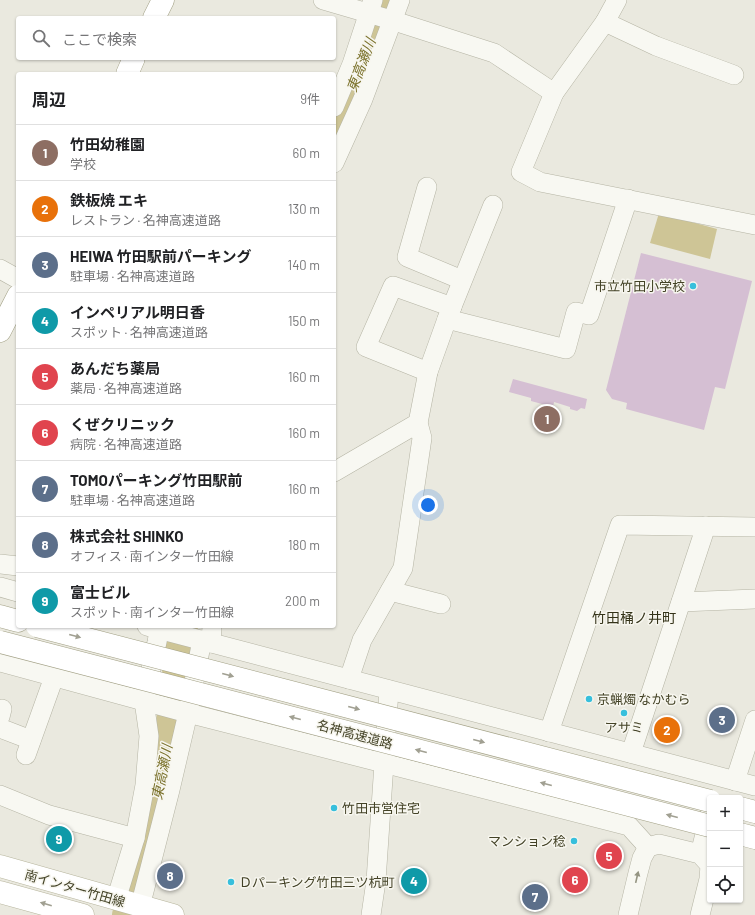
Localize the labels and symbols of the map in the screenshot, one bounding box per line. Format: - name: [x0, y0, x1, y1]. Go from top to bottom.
- water label: 東高瀬川: [343, 34, 379, 94]
- place label: 市立竹田小学校: [594, 278, 685, 294]
- marker: 市立竹田小学校: [688, 281, 698, 291]
- pin: 1: [534, 404, 560, 434]
- your location: [418, 495, 438, 515]
- district label: 竹田桶ノ井町: [592, 609, 676, 626]
- one-way arrow: [69, 633, 81, 639]
- one-way arrow: [221, 673, 234, 679]
- place label: 京蝋燭 なかむら: [597, 691, 691, 707]
- marker: 京蝋燭 なかむら: [584, 694, 594, 704]
- one-way arrow: [348, 705, 360, 711]
- pin: 3: [709, 705, 735, 735]
- marker: アサミ: [619, 708, 629, 718]
- one-way arrow: [289, 715, 301, 721]
- pin: 2: [654, 715, 680, 745]
- street label: 名神高速道路: [315, 716, 395, 752]
- place label: アサミ: [604, 719, 644, 735]
- one-way arrow: [474, 738, 486, 744]
- water label: 東高瀬川: [148, 741, 176, 801]
- one-way arrow: [414, 748, 426, 754]
- one-way arrow: [540, 780, 553, 786]
- place label: 竹田市営住宅: [342, 800, 420, 816]
- marker: 竹田市営住宅: [329, 803, 339, 813]
- one-way arrow: [666, 813, 678, 819]
- pin: 9: [46, 824, 72, 854]
- place label: マンション稔: [488, 833, 566, 849]
- marker: マンション稔: [569, 836, 579, 846]
- pin: 5: [596, 841, 622, 871]
- pin: 8: [157, 861, 183, 891]
- pin: 6: [562, 865, 588, 895]
- street label: 南インター竹田線: [23, 866, 127, 910]
- pin: 4: [401, 866, 427, 896]
- one-way arrow: [634, 871, 640, 883]
- place label: Ｄパーキング竹田三ツ杭町: [239, 874, 395, 890]
- marker: Ｄパーキング竹田三ツ杭町: [226, 877, 236, 887]
- pin: 7: [522, 882, 548, 912]
- one-way arrow: [39, 901, 51, 907]

